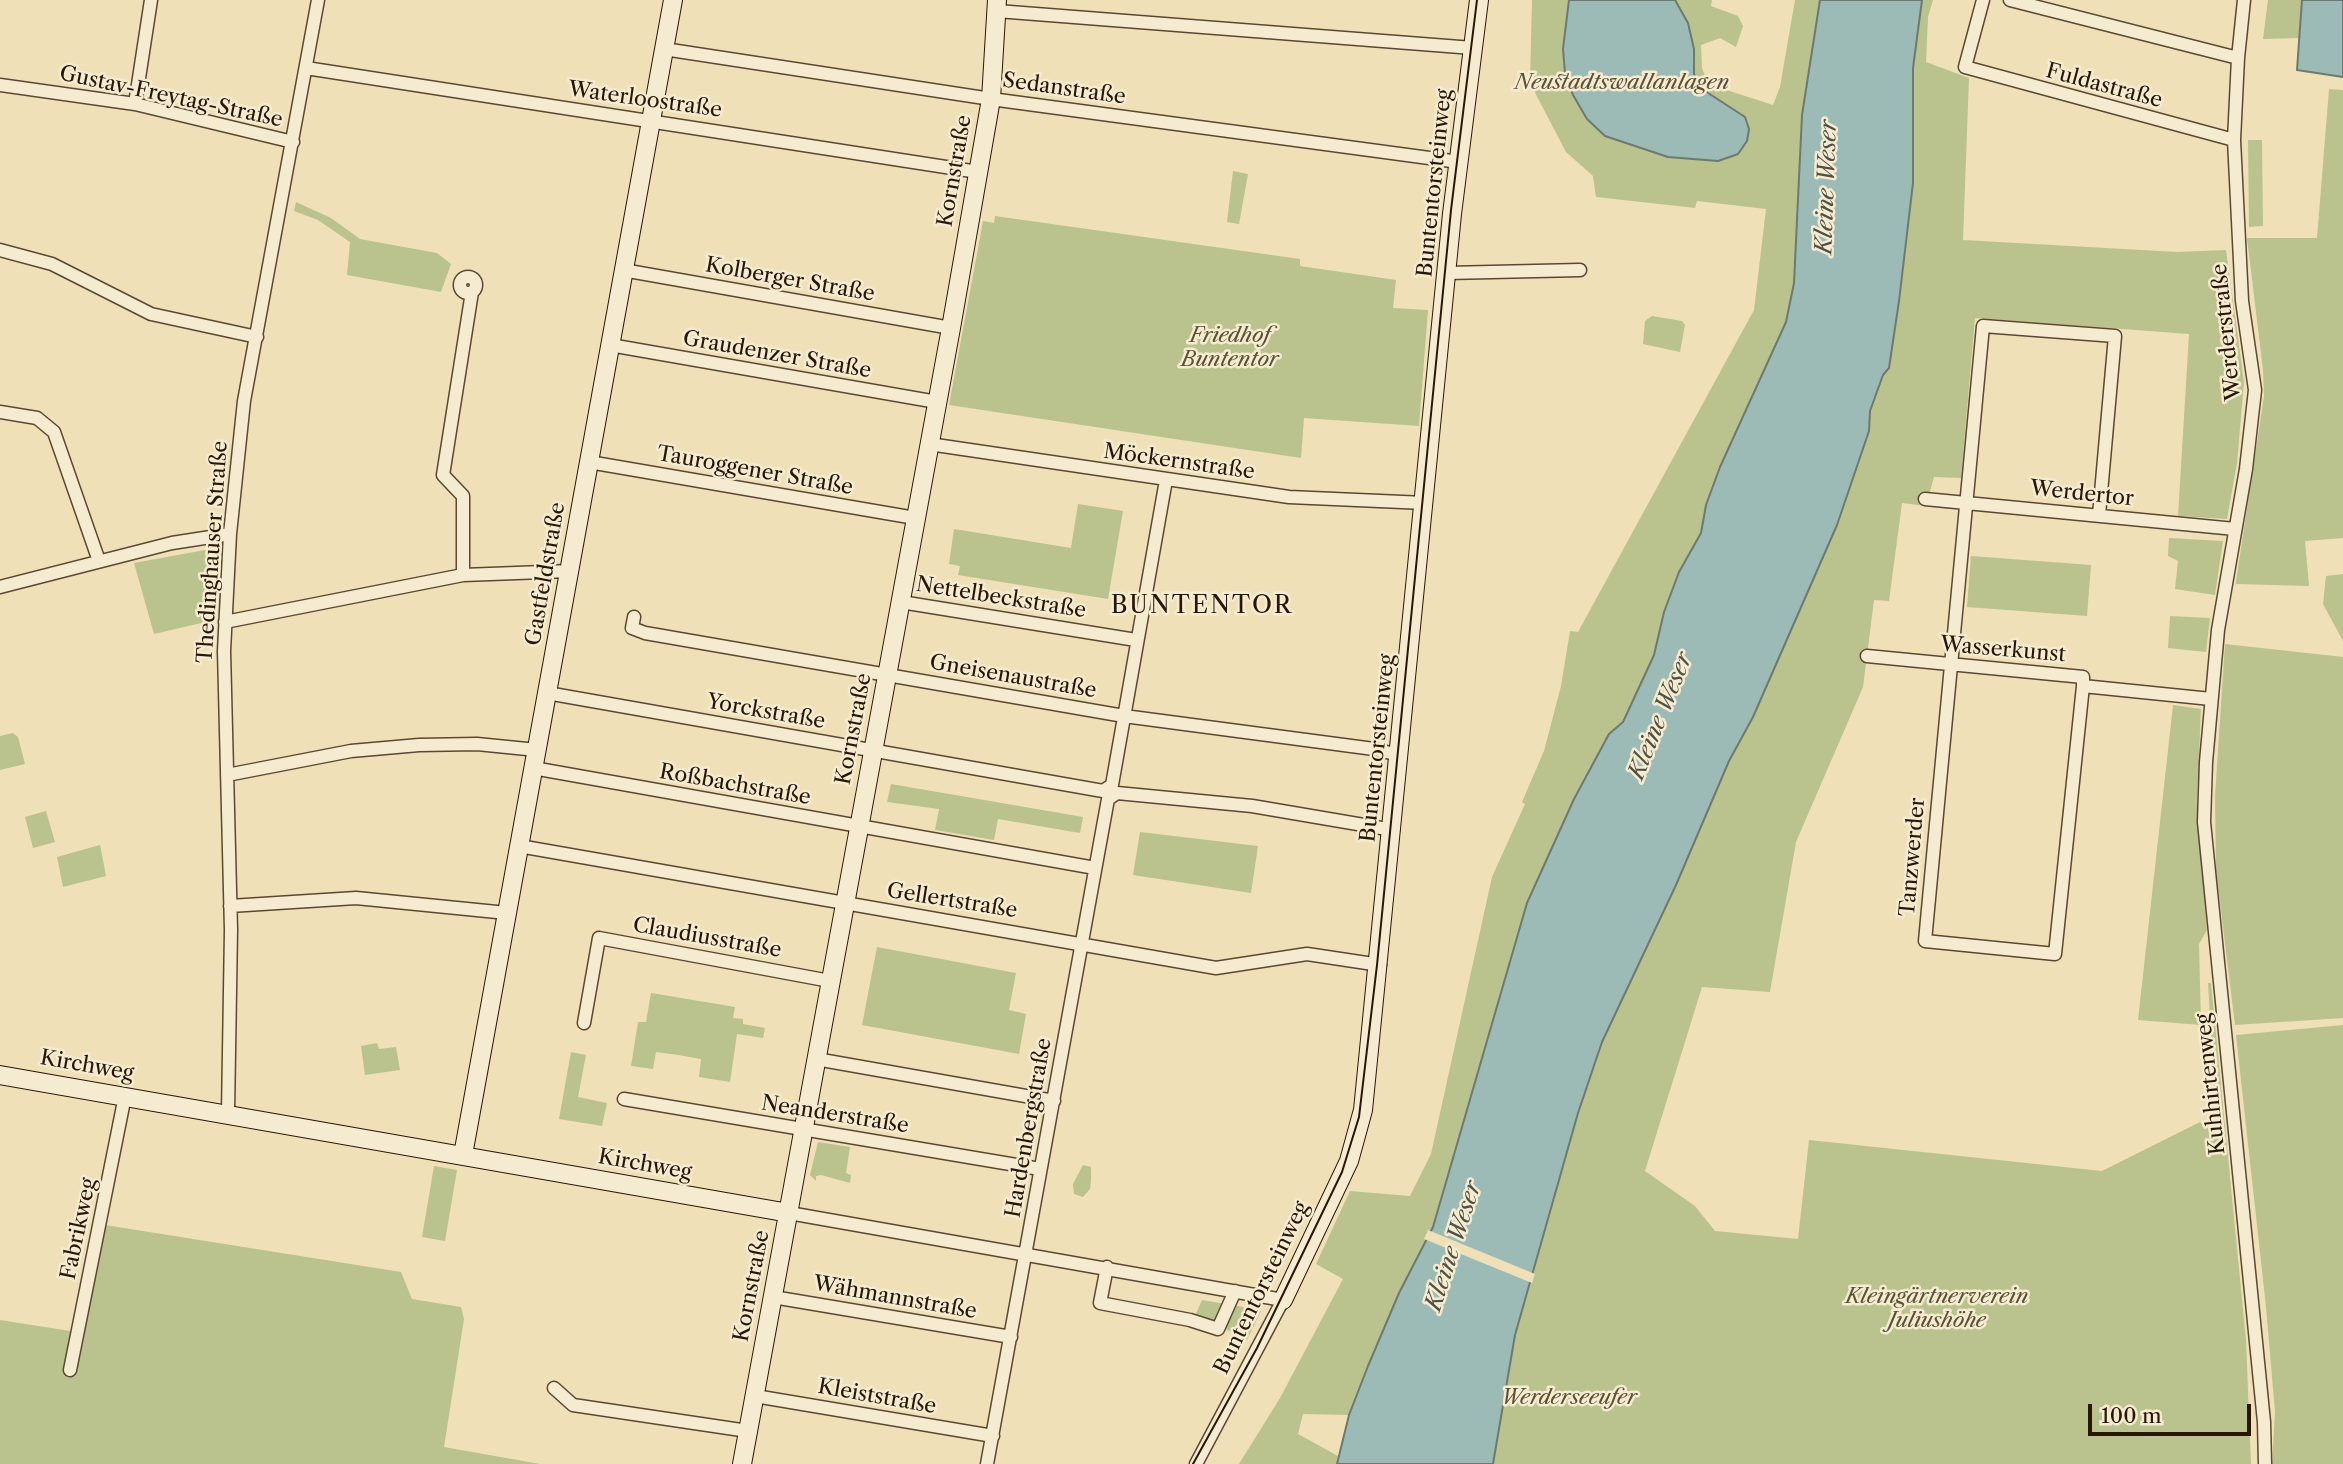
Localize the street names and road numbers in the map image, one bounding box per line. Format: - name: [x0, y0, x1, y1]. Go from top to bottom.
- street label: Fuldastraße: [2043, 58, 2165, 114]
- street label: Gustav-Freytag-Straße: [57, 61, 285, 133]
- street label: Sedanstraße: [1001, 68, 1127, 110]
- street label: Waterloostraße: [567, 77, 723, 123]
- street label: Buntentorsteinweg: [1413, 88, 1457, 278]
- street label: Kornstraße: [933, 113, 977, 229]
- street label: Kolberger Straße: [703, 253, 877, 307]
- street label: Werderstraße: [2207, 262, 2247, 402]
- street label: Graudenzer Straße: [681, 326, 873, 384]
- street label: Möckernstraße: [1102, 439, 1256, 485]
- street label: Thedinghauser Straße: [193, 440, 233, 664]
- street label: Tauroggener Straße: [655, 441, 855, 501]
- street label: Werdertor: [2029, 476, 2135, 512]
- street label: Gastfeldstraße: [521, 500, 571, 648]
- street label: Nettelbeckstraße: [914, 572, 1088, 624]
- street label: Wasserkunst: [1939, 632, 2067, 668]
- street label: Gneisenaustraße: [928, 650, 1098, 704]
- street label: Buntentorsteinweg: [1356, 653, 1400, 843]
- street label: Kornstraße: [831, 671, 877, 787]
- street label: Yorckstraße: [705, 689, 827, 735]
- street label: Roßbachstraße: [657, 759, 813, 811]
- street label: Tanzwerder: [1895, 796, 1931, 918]
- street label: Gellertstraße: [885, 878, 1019, 924]
- street label: Claudiusstraße: [631, 913, 783, 963]
- street label: Kuhhirtenweg: [2191, 1012, 2231, 1156]
- street label: Hardenbergstraße: [1001, 1036, 1057, 1220]
- street label: Kirchweg: [38, 1045, 136, 1087]
- street label: Neanderstraße: [760, 1091, 910, 1139]
- street label: Kirchweg: [596, 1144, 694, 1186]
- street label: Fabrikweg: [56, 1176, 102, 1282]
- street label: Buntentorsteinweg: [1209, 1198, 1315, 1378]
- street label: Kornstraße: [729, 1228, 775, 1344]
- street label: Wähmannstraße: [811, 1271, 979, 1325]
- street label: Kleiststraße: [816, 1374, 938, 1420]

